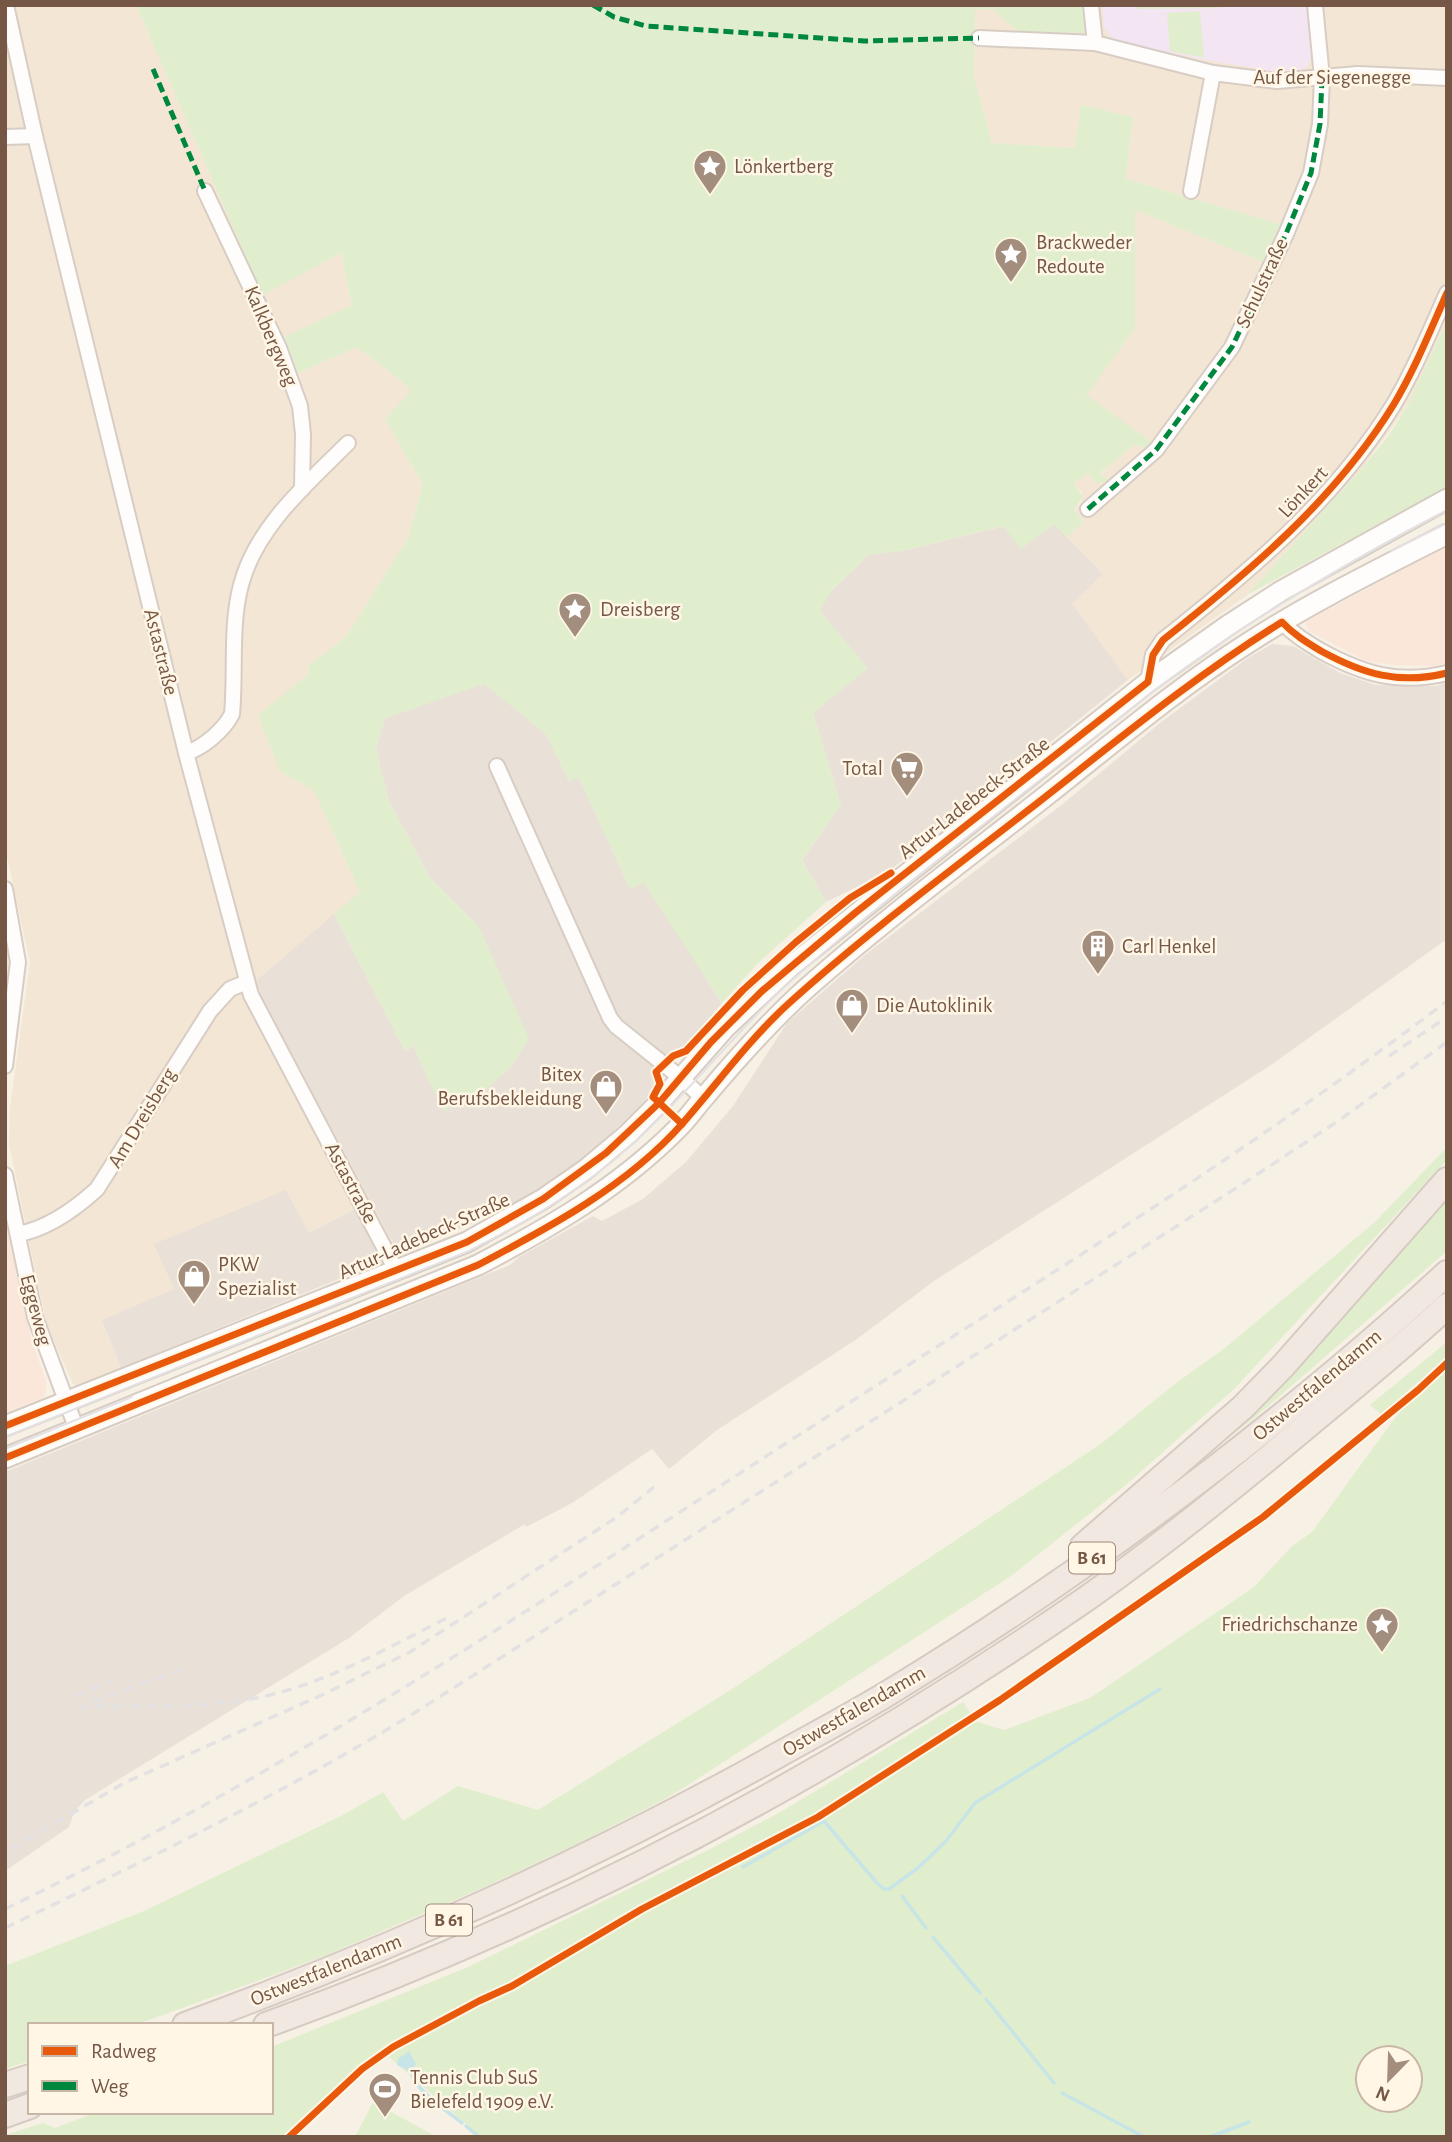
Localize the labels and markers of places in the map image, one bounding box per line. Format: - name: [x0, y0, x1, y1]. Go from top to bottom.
- place icon: Lönkertberg: [691, 147, 729, 196]
- place label: Lönkertberg: [734, 156, 834, 177]
- place label: Brackweder Redoute: [1036, 232, 1132, 277]
- place icon: Brackweder Redoute: [992, 235, 1030, 284]
- place icon: Dreisberg: [556, 590, 594, 639]
- place label: Dreisberg: [600, 599, 681, 620]
- supermarket icon: Total: [888, 749, 926, 798]
- place label: Total: [842, 758, 883, 779]
- building icon: Carl Henkel: [1079, 927, 1117, 976]
- place label: Carl Henkel: [1122, 936, 1216, 957]
- shop icon: Die Autoklinik: [833, 986, 871, 1035]
- place label: Die Autoklinik: [876, 995, 993, 1016]
- place label: Bitex Berufsbekleidung: [437, 1064, 583, 1109]
- shop icon: Bitex Berufsbekleidung: [587, 1067, 625, 1116]
- place label: PKW Spezialist: [218, 1254, 297, 1299]
- shop icon: PKW Spezialist: [175, 1257, 213, 1306]
- place icon: Friedrichschanze: [1363, 1605, 1401, 1654]
- place label: Friedrichschanze: [1221, 1614, 1358, 1635]
- place label: Tennis Club SuS Bielefeld 1909 e.V.: [410, 2067, 554, 2112]
- sports icon: Tennis Club SuS Bielefeld 1909 e.V.: [366, 2070, 404, 2119]

